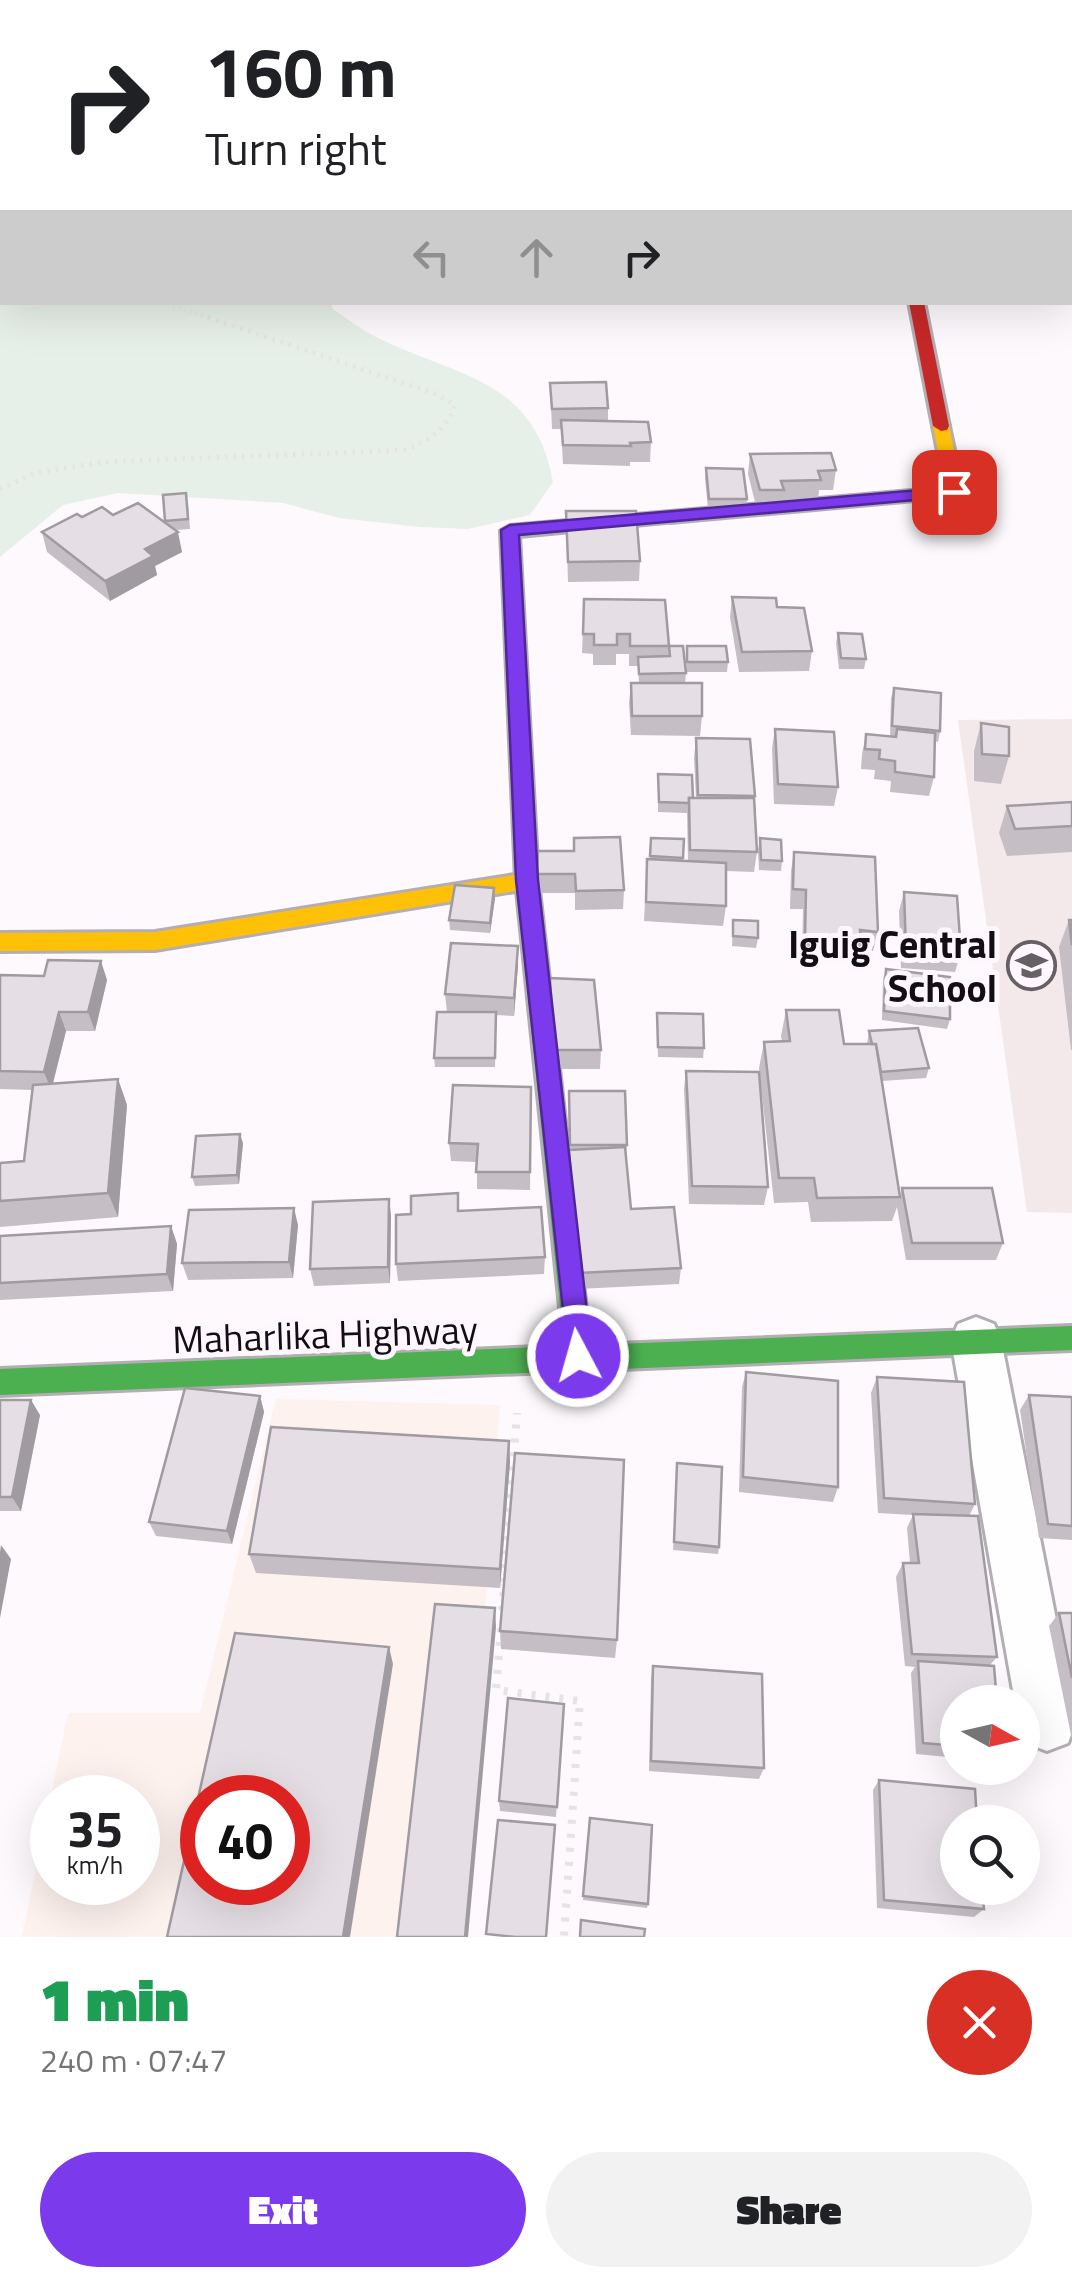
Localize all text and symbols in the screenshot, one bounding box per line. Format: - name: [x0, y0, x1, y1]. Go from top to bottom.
- text: 160 m: [205, 18, 397, 124]
- icon: right: [40, 40, 170, 170]
- text: Turn right: [205, 114, 387, 182]
- icon: left: [404, 230, 459, 285]
- icon: ahead: [509, 230, 564, 285]
- icon: right: [614, 230, 669, 285]
- pin: [912, 450, 997, 535]
- icon: arrive: [927, 465, 982, 520]
- place label: Iguig Central School: [788, 915, 997, 1017]
- school or university icon: Iguig Central School: [1006, 940, 1058, 992]
- street label: Maharlika Highway: [171, 1300, 479, 1368]
- position arrow: [526, 1304, 630, 1408]
- north arrow: [940, 1685, 1040, 1785]
- map controls: [940, 1685, 1040, 1905]
- speed limit sign: 40: [180, 1775, 310, 1905]
- text: 35: [67, 1790, 123, 1866]
- button: search: [940, 1805, 1040, 1905]
- text: km/h: [67, 1846, 123, 1884]
- text: 1 min: [40, 1953, 189, 2044]
- button: close: [927, 1970, 1032, 2075]
- text: 240 m · 07:47: [40, 2036, 227, 2084]
- button: Exit: [40, 2152, 526, 2267]
- button: Share: [546, 2152, 1032, 2267]

